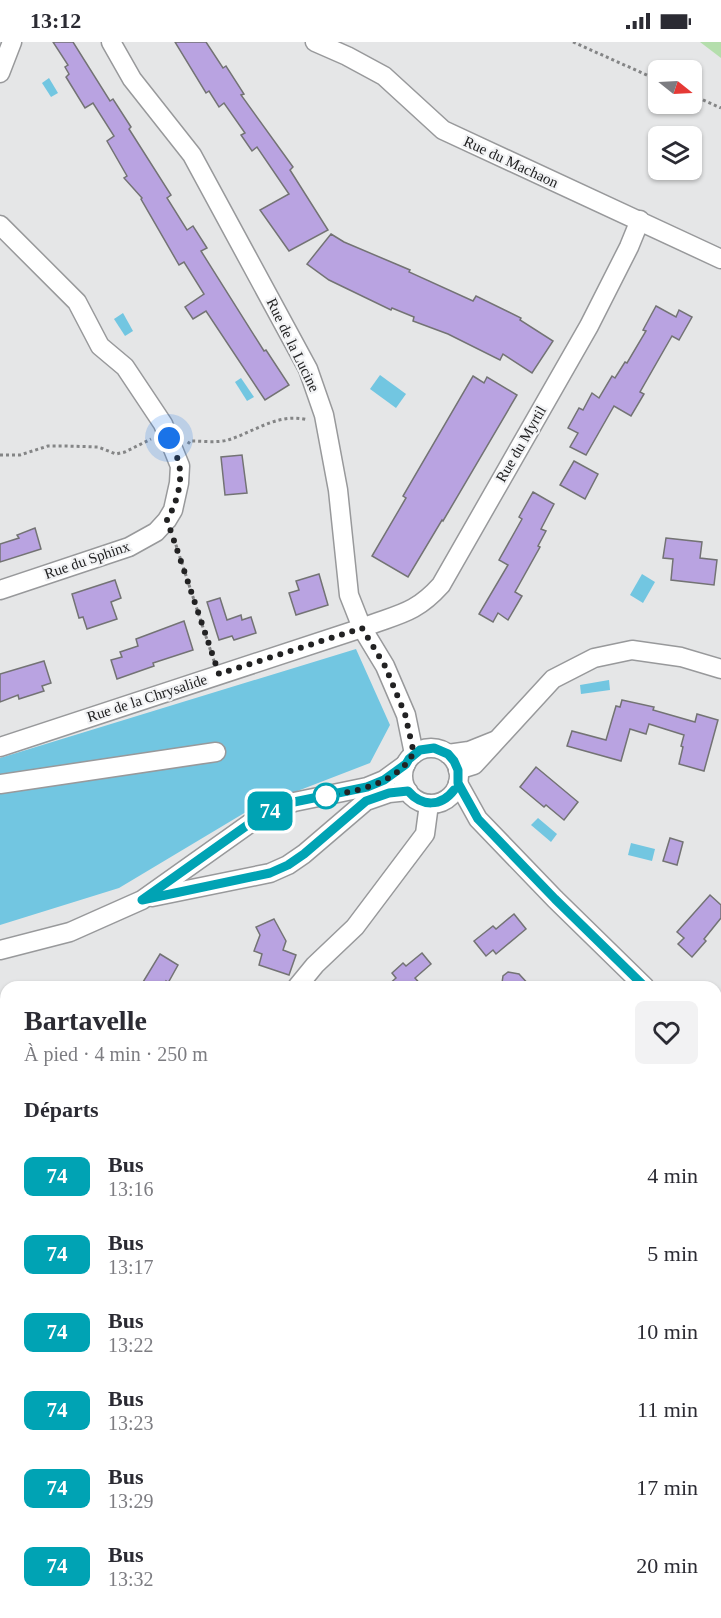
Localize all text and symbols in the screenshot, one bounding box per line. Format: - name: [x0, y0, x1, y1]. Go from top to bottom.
- text: 13:12: [30, 8, 81, 33]
- north arrow: [648, 60, 702, 114]
- map controls: [648, 60, 702, 180]
- button: layers: [648, 126, 702, 180]
- street label: Rue du Machaon: [461, 133, 561, 191]
- street label: Rue de la Lucine: [263, 296, 323, 395]
- street label: Rue du Myrtil: [493, 403, 549, 485]
- your location: [154, 423, 184, 453]
- street label: Rue du Sphinx: [42, 538, 132, 582]
- street label: Rue de la Chrysalide: [85, 671, 209, 725]
- unlabelled marker: [313, 783, 339, 809]
- line badge: 74: [243, 792, 297, 830]
- text: 74: [260, 799, 281, 823]
- button: heart: [635, 1001, 698, 1064]
- text: Bartavelle: [24, 1005, 147, 1036]
- text: À pied · 4 min · 250 m: [24, 1043, 208, 1065]
- text: Départs: [24, 1097, 99, 1122]
- text: Bus: [108, 1152, 143, 1177]
- text: 4 min: [647, 1163, 698, 1188]
- text: 74: [47, 1164, 68, 1188]
- text: 13:16: [108, 1178, 154, 1200]
- text: Bus: [108, 1230, 143, 1255]
- text: 5 min: [647, 1241, 698, 1266]
- text: 74: [47, 1242, 68, 1266]
- text: 13:17: [108, 1256, 154, 1278]
- text: Bus: [108, 1308, 143, 1333]
- text: 10 min: [636, 1319, 698, 1344]
- text: 74: [47, 1320, 68, 1344]
- text: 13:22: [108, 1334, 154, 1356]
- text: Bus: [108, 1386, 143, 1411]
- text: 11 min: [637, 1397, 698, 1422]
- text: 74: [47, 1398, 68, 1422]
- text: 13:23: [108, 1412, 154, 1434]
- text: Bus: [108, 1464, 143, 1489]
- text: 17 min: [636, 1475, 698, 1500]
- text: 74: [47, 1476, 68, 1500]
- text: 13:29: [108, 1490, 154, 1512]
- text: Bus: [108, 1542, 143, 1567]
- text: 20 min: [636, 1553, 698, 1578]
- text: 74: [47, 1554, 68, 1578]
- text: 13:32: [108, 1568, 154, 1590]

